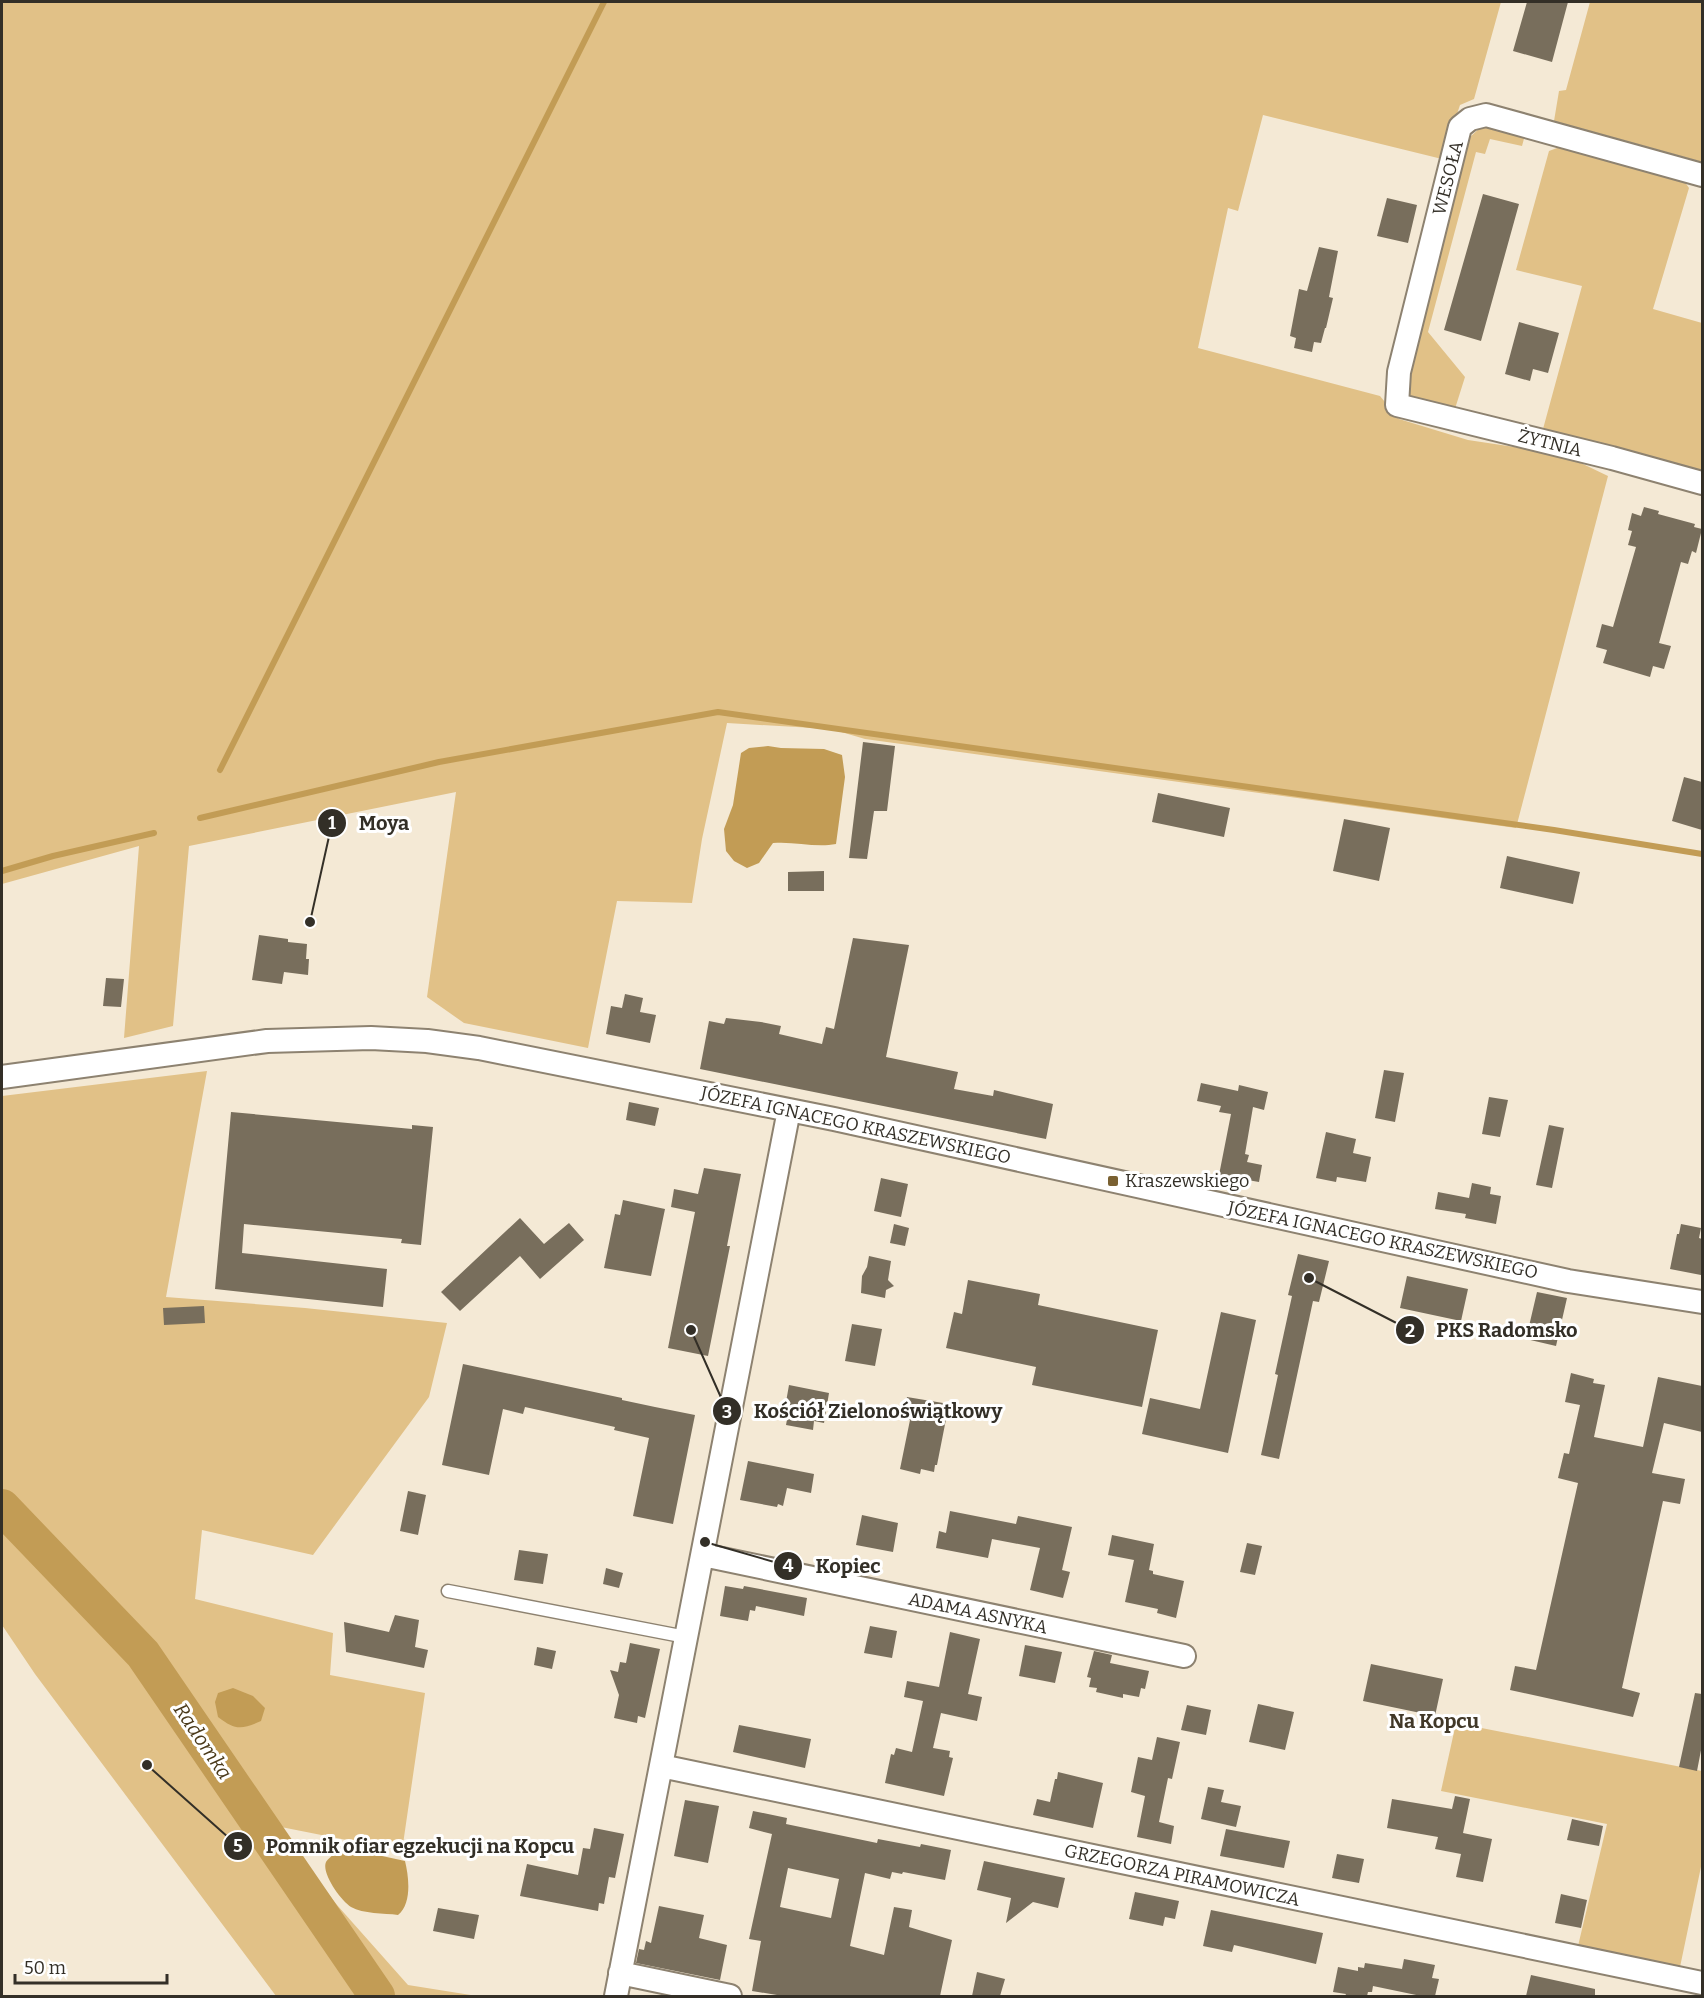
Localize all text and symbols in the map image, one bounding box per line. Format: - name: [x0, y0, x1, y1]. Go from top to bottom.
- street label: WESOŁA: [1428, 138, 1468, 218]
- street label: ŻYTNIA: [1516, 424, 1584, 462]
- callout: Moya: [317, 804, 421, 842]
- text: Moya: [359, 811, 409, 835]
- text: 1: [328, 812, 336, 834]
- street label: JÓZEFA IGNACEGO KRASZEWSKIEGO: [698, 1081, 1013, 1169]
- place label: Kraszewskiego: [1125, 1170, 1249, 1192]
- marker: Kraszewskiego: [1106, 1174, 1120, 1188]
- street label: JÓZEFA IGNACEGO KRASZEWSKIEGO: [1225, 1196, 1540, 1284]
- callout: PKS Radomsko: [1395, 1311, 1590, 1349]
- text: PKS Radomsko: [1436, 1318, 1578, 1342]
- text: 2: [1405, 1320, 1415, 1342]
- callout: Kościół Zielonoświątkowy: [712, 1392, 1014, 1430]
- text: Kościół Zielonoświątkowy: [754, 1399, 1003, 1423]
- text: 3: [722, 1401, 732, 1423]
- callout: Kopiec: [773, 1547, 892, 1585]
- text: Kopiec: [815, 1554, 881, 1578]
- text: 4: [783, 1555, 794, 1577]
- street label: ADAMA ASNYKA: [906, 1588, 1050, 1639]
- water label: Radomka: [169, 1698, 237, 1784]
- district label: Na Kopcu: [1389, 1709, 1479, 1733]
- callout: Pomnik ofiar egzekucji na Kopcu: [223, 1827, 586, 1865]
- text: Pomnik ofiar egzekucji na Kopcu: [266, 1834, 575, 1858]
- text: 5: [233, 1835, 243, 1857]
- street label: GRZEGORZA PIRAMOWICZA: [1062, 1839, 1302, 1911]
- scale bar: [15, 1947, 166, 1985]
- text: 50 m: [24, 1957, 66, 1979]

